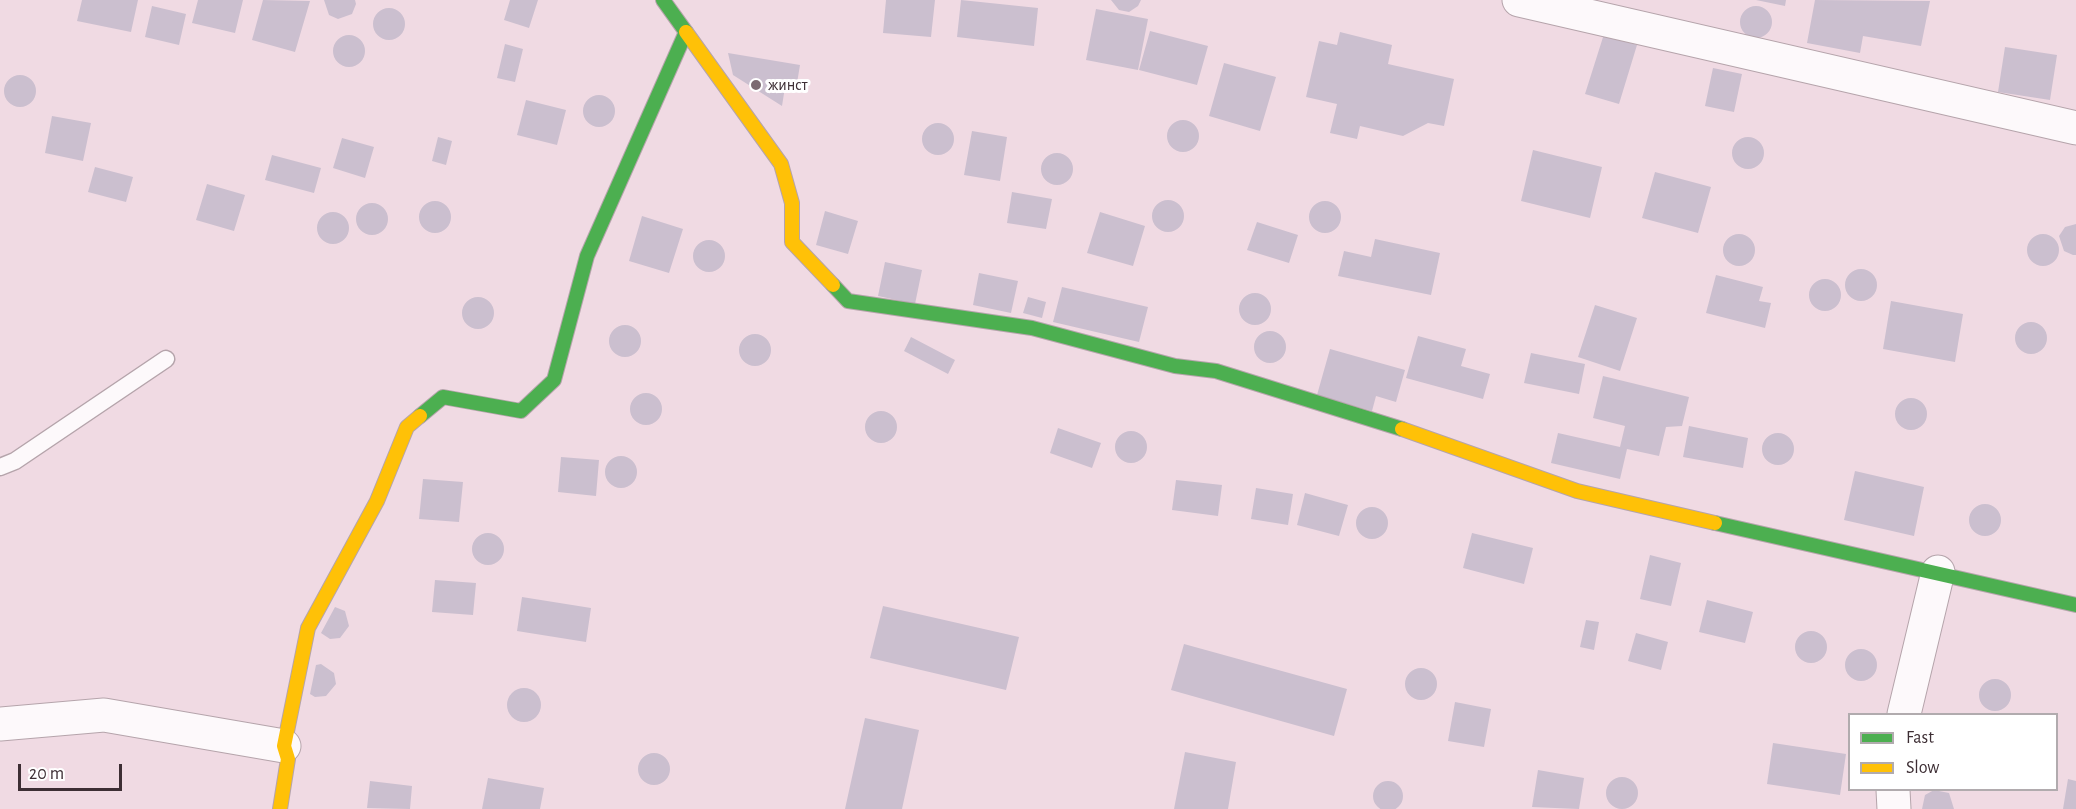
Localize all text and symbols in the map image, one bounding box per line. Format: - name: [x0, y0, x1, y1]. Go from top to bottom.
- place label: жинст: [768, 75, 807, 95]
- marker: жинст: [749, 78, 763, 92]
- legend: [1848, 713, 2058, 791]
- text: Fast: [1906, 729, 1934, 747]
- scale bar: [21, 752, 124, 790]
- text: Slow: [1906, 759, 1939, 777]
- text: 20 m: [29, 765, 64, 783]

